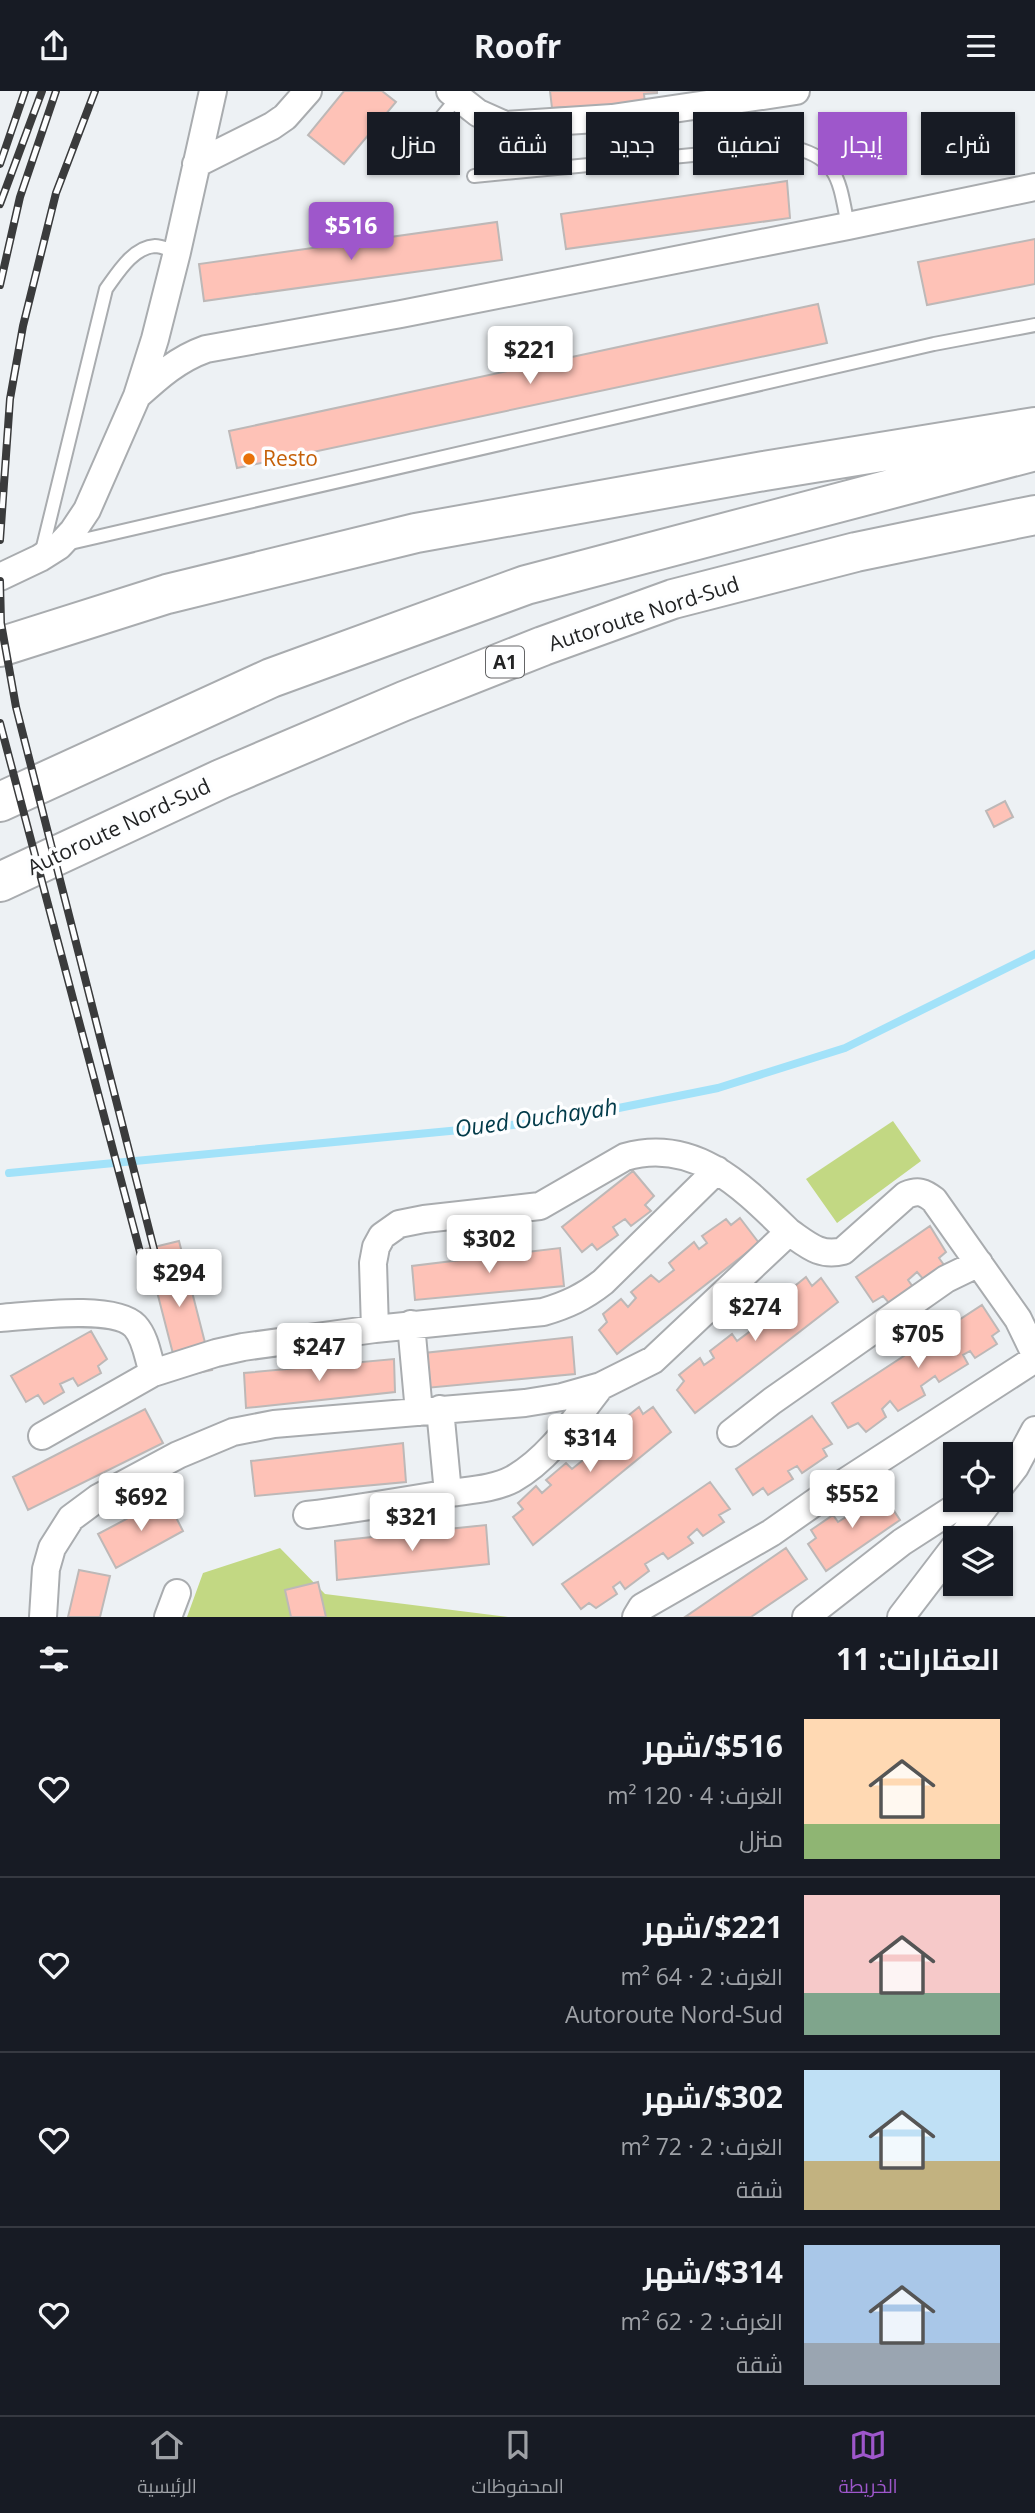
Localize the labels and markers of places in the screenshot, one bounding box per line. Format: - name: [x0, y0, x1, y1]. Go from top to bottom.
- pin: $516: [310, 202, 392, 262]
- pin: $221: [489, 327, 571, 386]
- place label: Resto: [263, 444, 318, 472]
- marker: Resto: [241, 451, 257, 467]
- pin: $302: [448, 1215, 530, 1275]
- pin: $294: [138, 1249, 220, 1309]
- pin: $274: [714, 1283, 796, 1343]
- pin: $705: [877, 1311, 959, 1370]
- pin: $247: [278, 1323, 360, 1383]
- pin: $314: [549, 1415, 631, 1474]
- pin: $552: [811, 1471, 893, 1530]
- pin: $692: [100, 1473, 182, 1533]
- pin: $321: [371, 1493, 453, 1553]

